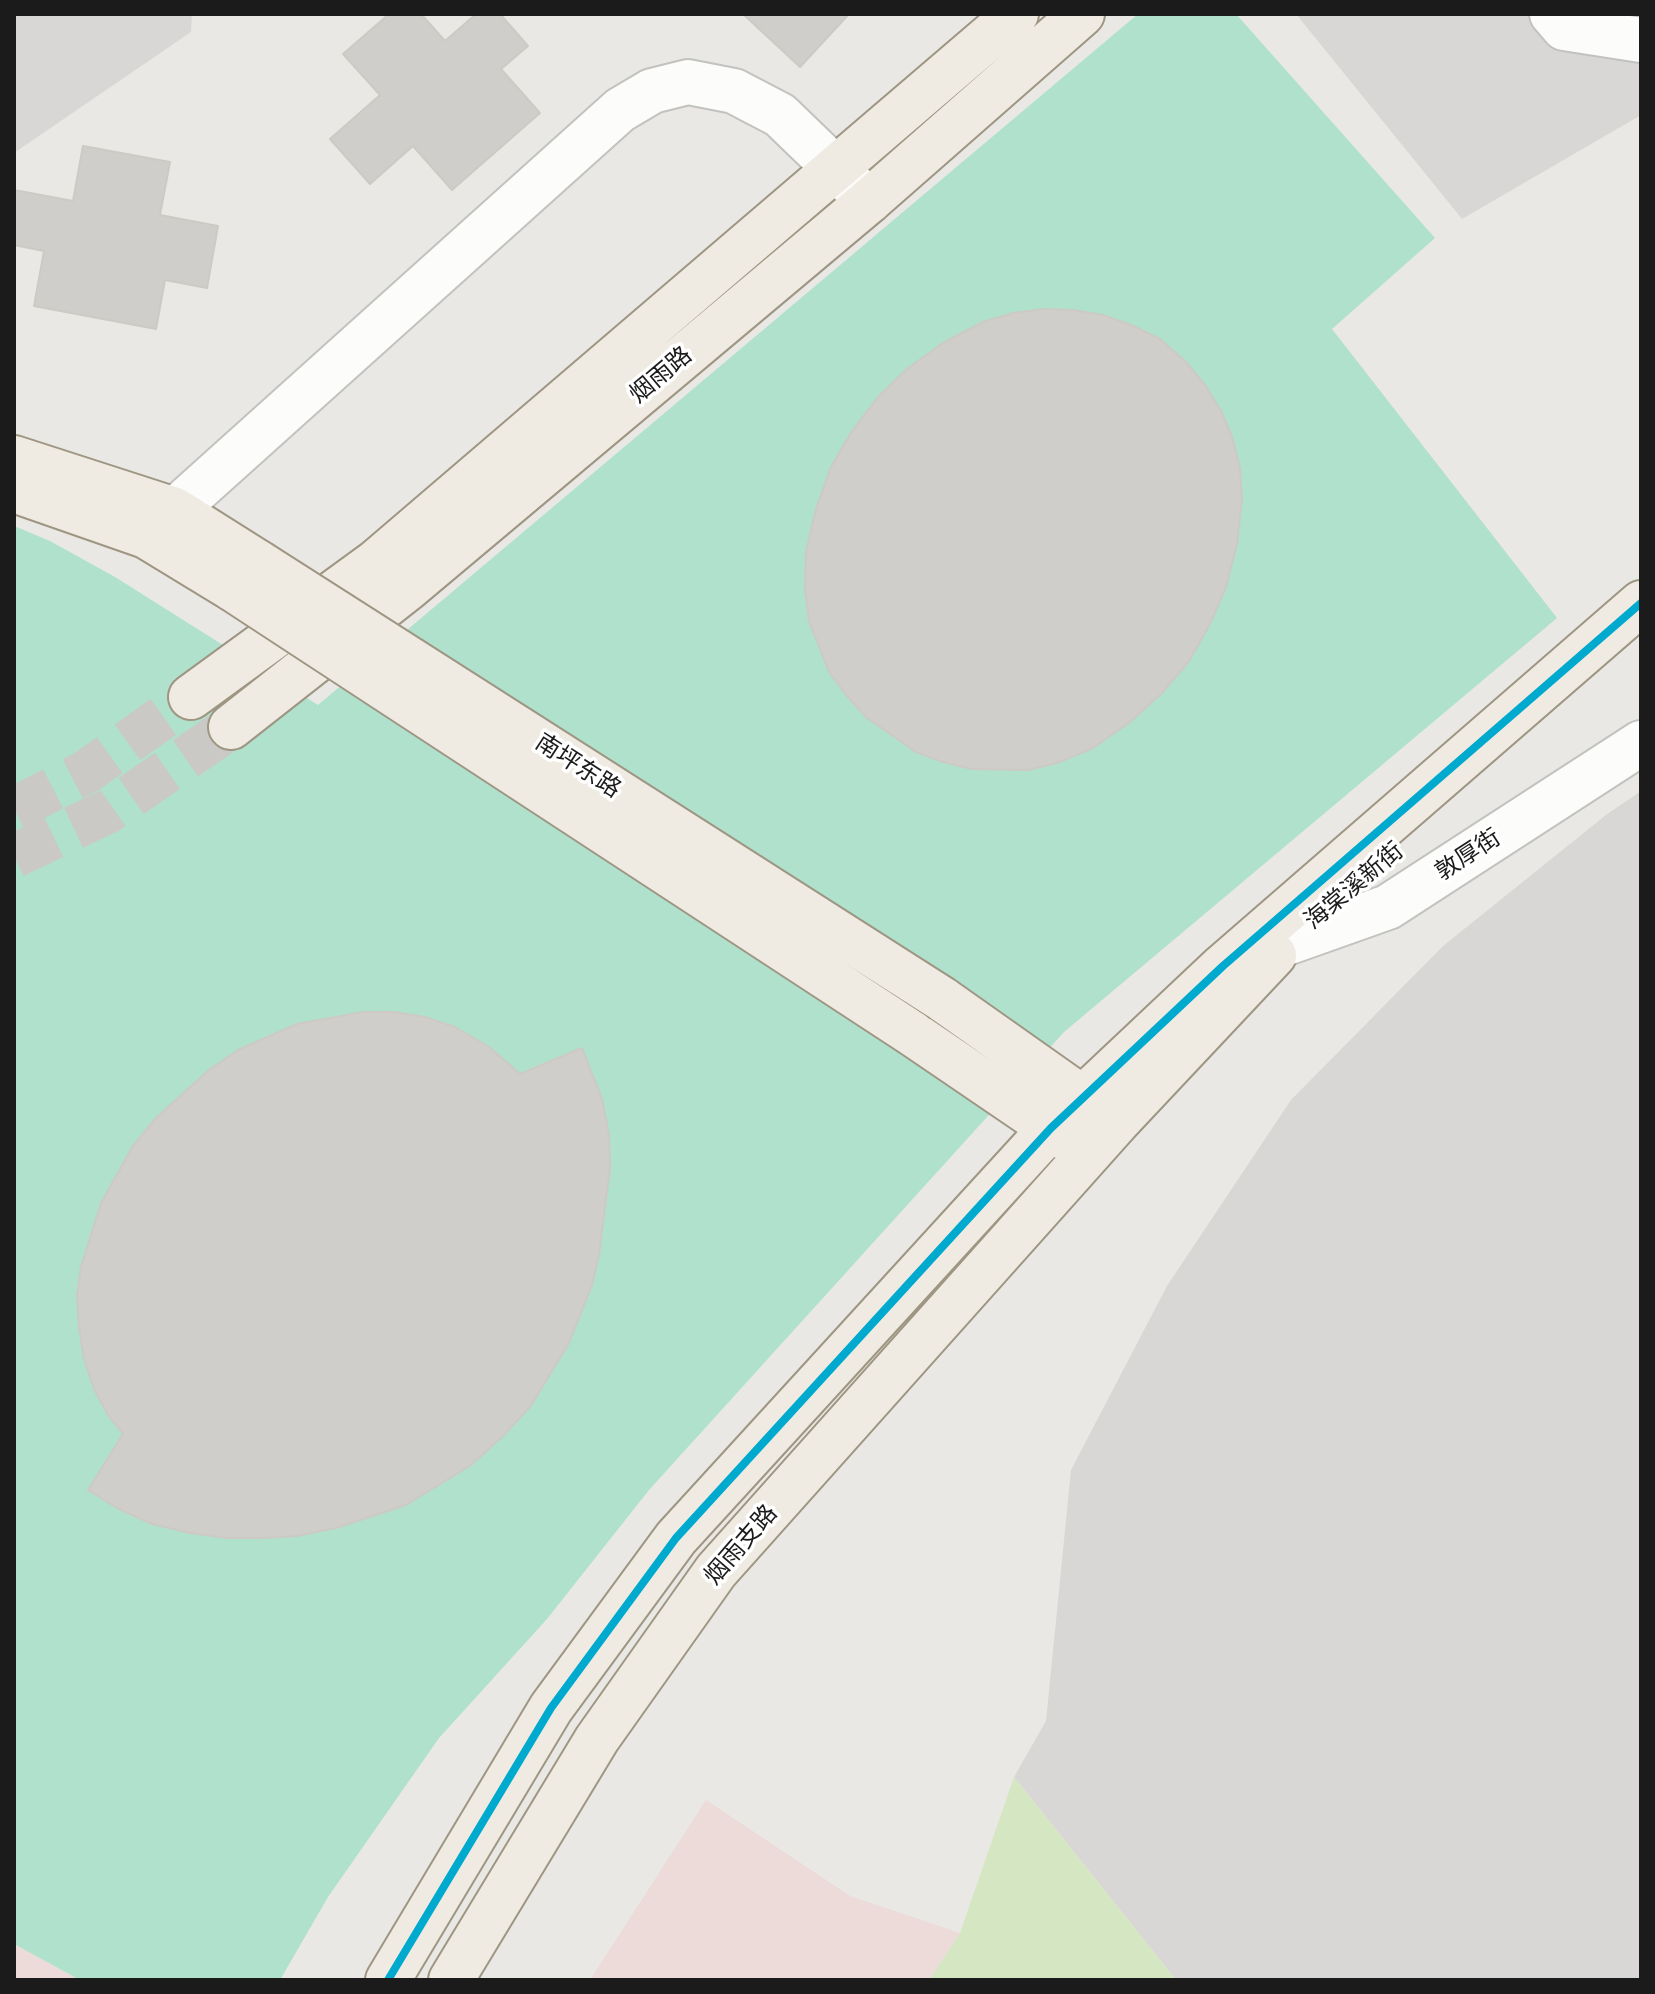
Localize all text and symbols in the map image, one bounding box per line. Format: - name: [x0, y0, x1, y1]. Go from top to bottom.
- street label: 烟雨路: [624, 341, 698, 409]
- street label: 南坪东路: [530, 728, 626, 804]
- street label: 敦厚街: [1430, 823, 1506, 887]
- street label: 海棠溪新街: [1299, 836, 1409, 936]
- street label: 烟雨支路: [699, 1499, 783, 1591]

